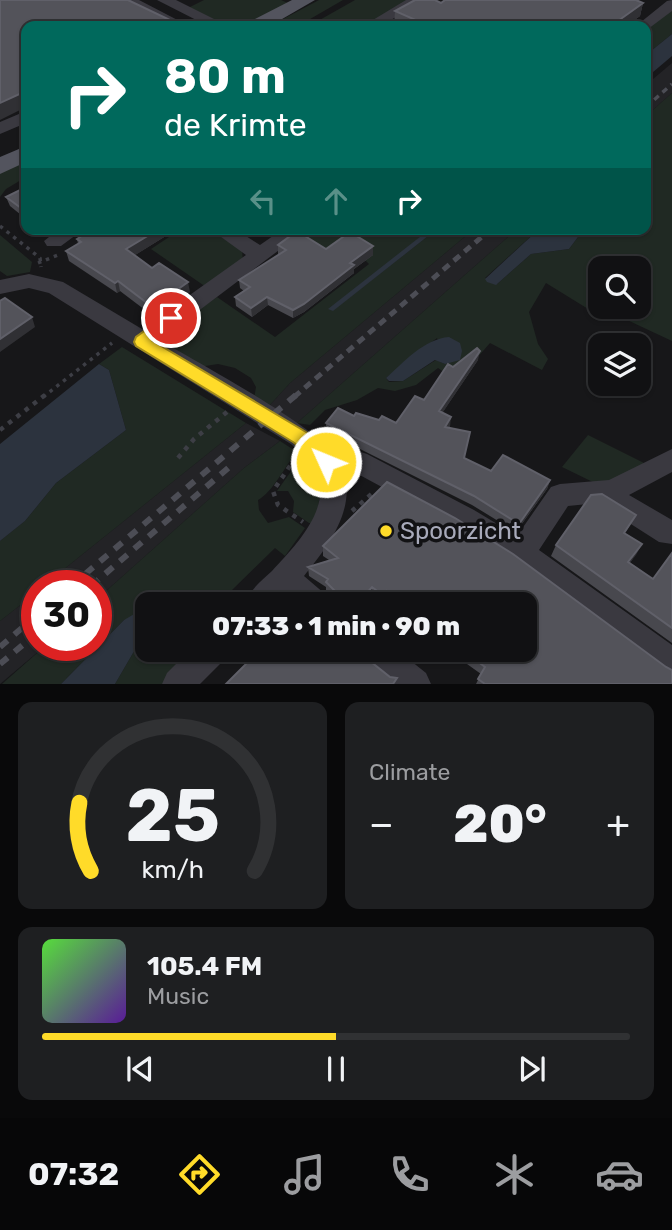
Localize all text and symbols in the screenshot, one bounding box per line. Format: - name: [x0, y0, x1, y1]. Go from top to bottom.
- text: 80 m: [164, 47, 286, 105]
- icon: right: [49, 49, 140, 140]
- text: de Krimte: [164, 106, 307, 144]
- icon: left: [244, 182, 282, 220]
- icon: ahead: [317, 182, 355, 220]
- icon: right: [390, 182, 428, 220]
- map controls: [588, 256, 651, 396]
- button: search: [588, 256, 651, 319]
- pin: [141, 288, 201, 348]
- icon: arrive: [152, 299, 190, 337]
- button: layers: [588, 333, 651, 396]
- position arrow: [289, 425, 363, 499]
- place label: Spoorzicht: [400, 517, 521, 545]
- marker: Spoorzicht: [378, 523, 394, 539]
- speed limit sign: 30: [21, 570, 112, 661]
- text: 07:33 · 1 min · 90 m: [212, 611, 460, 642]
- text: Climate: [369, 758, 450, 786]
- text: 25: [125, 774, 220, 860]
- text: 20°: [453, 793, 547, 855]
- text: −: [369, 801, 394, 847]
- text: +: [606, 801, 630, 847]
- text: km/h: [141, 855, 204, 884]
- text: 105.4 FM: [147, 951, 262, 982]
- text: Music: [147, 982, 209, 1010]
- icon: previous: [121, 1050, 159, 1088]
- icon: pause: [317, 1050, 355, 1088]
- icon: next: [513, 1050, 551, 1088]
- icon: directions: [175, 1150, 224, 1199]
- icon: music: [280, 1150, 329, 1199]
- icon: phone: [385, 1150, 434, 1199]
- icon: climate: [490, 1150, 539, 1199]
- icon: car: [595, 1150, 644, 1199]
- text: 07:32: [28, 1155, 119, 1193]

